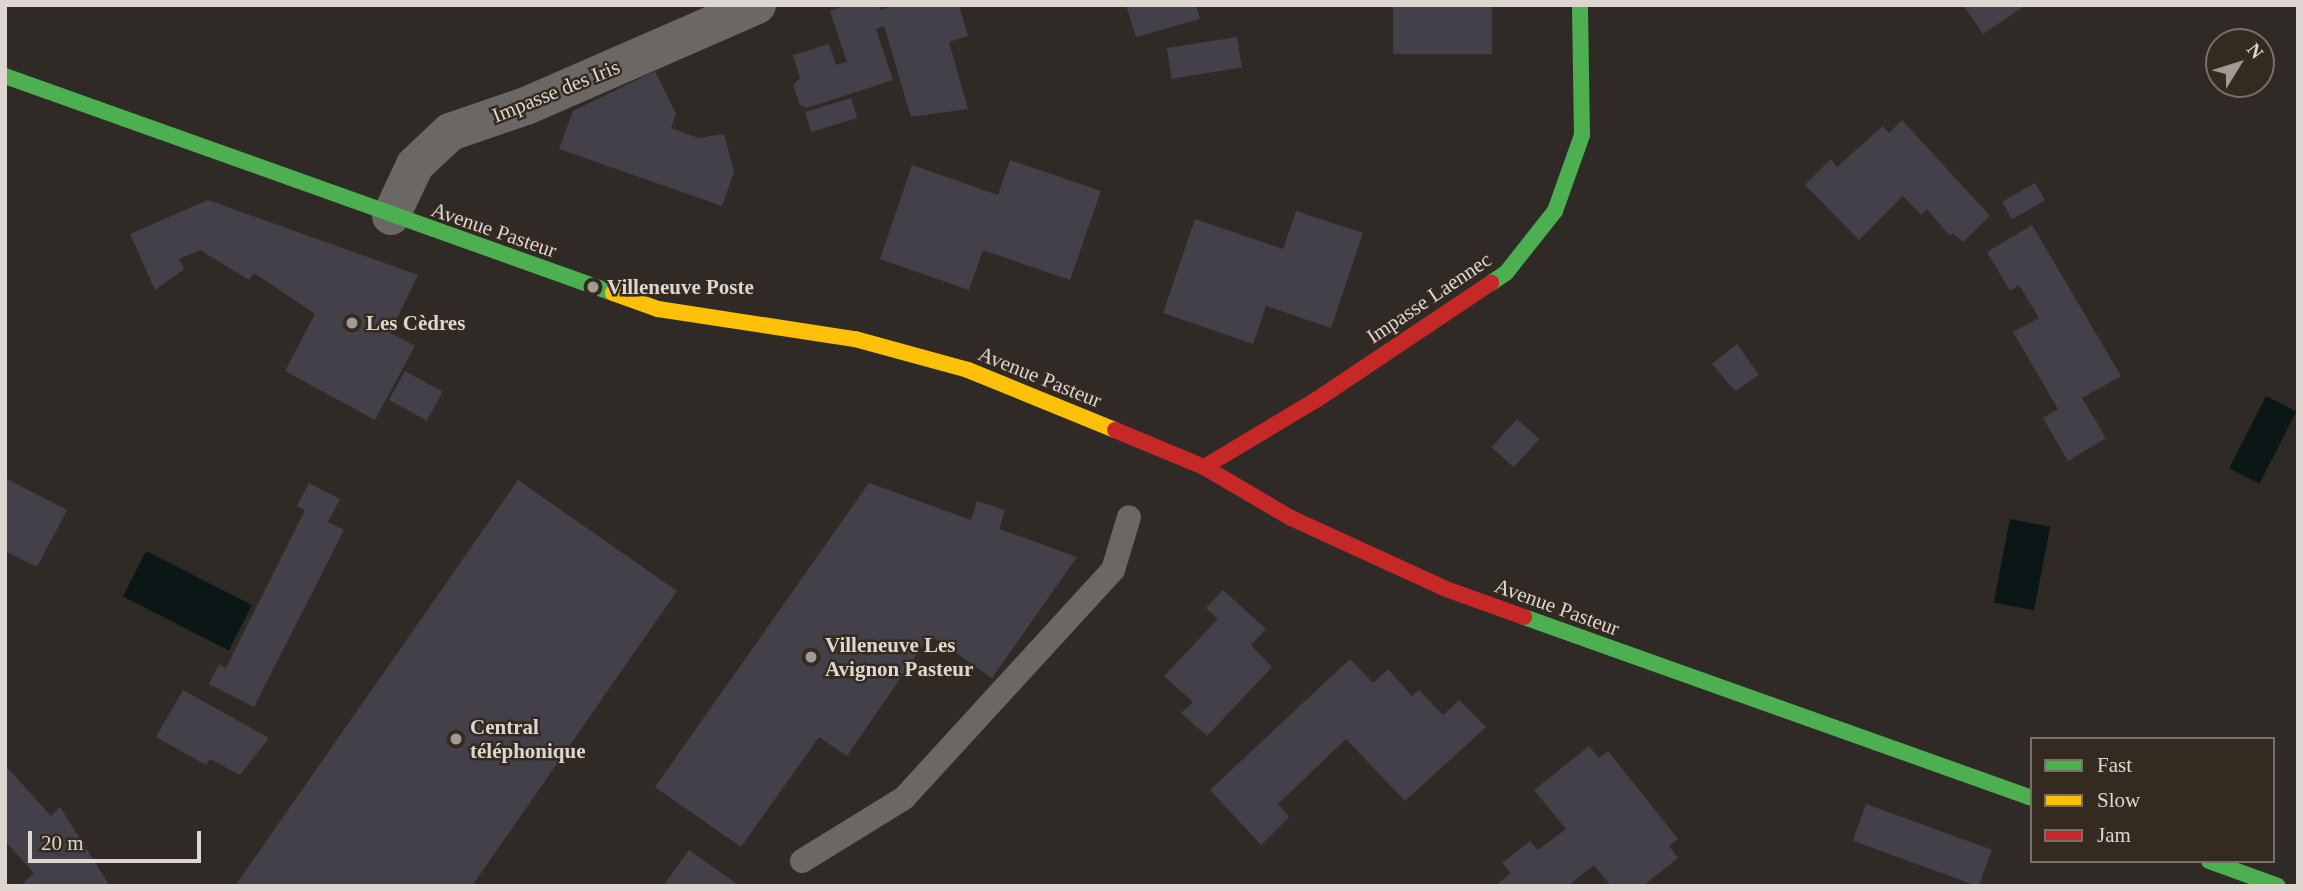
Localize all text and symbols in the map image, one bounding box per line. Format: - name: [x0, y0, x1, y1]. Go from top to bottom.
- north arrow: [2205, 28, 2275, 98]
- text: N: [2243, 39, 2268, 63]
- street label: Impasse des Iris: [489, 54, 623, 128]
- street label: Avenue Pasteur: [428, 197, 560, 263]
- street label: Impasse Laennec: [1362, 247, 1496, 349]
- place label: Villeneuve Poste: [607, 274, 754, 300]
- marker: Villeneuve Poste: [585, 279, 601, 295]
- place label: Les Cèdres: [366, 310, 465, 336]
- marker: Les Cèdres: [344, 315, 360, 331]
- street label: Avenue Pasteur: [975, 341, 1105, 413]
- street label: Avenue Pasteur: [1491, 573, 1623, 641]
- place label: Villeneuve Les Avignon Pasteur: [825, 632, 973, 682]
- marker: Villeneuve Les Avignon Pasteur: [803, 649, 819, 665]
- place label: Central téléphonique: [470, 714, 586, 764]
- marker: Central téléphonique: [448, 731, 464, 747]
- legend: [2030, 737, 2275, 863]
- text: Fast: [2097, 753, 2132, 777]
- text: Slow: [2097, 788, 2140, 812]
- scale bar: [32, 818, 205, 862]
- text: Jam: [2097, 823, 2131, 847]
- text: 20 m: [41, 831, 84, 855]

